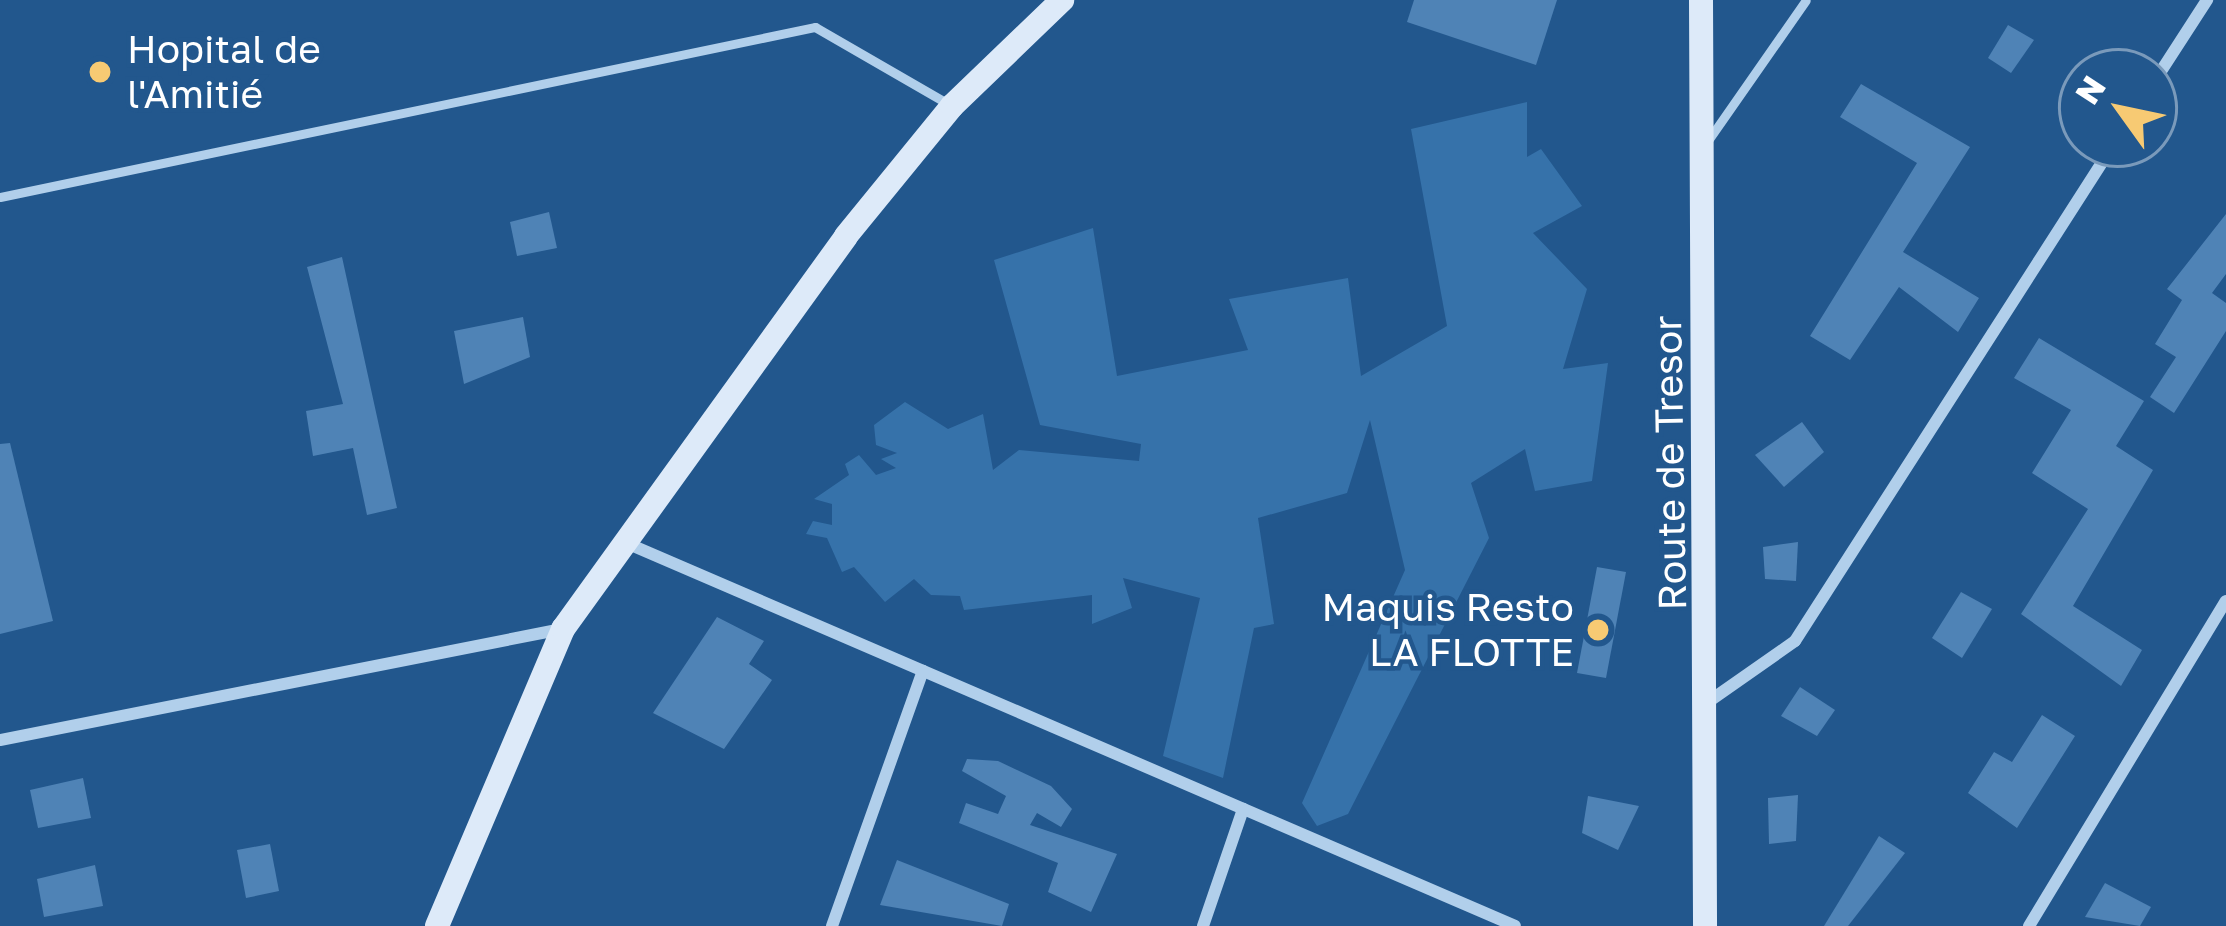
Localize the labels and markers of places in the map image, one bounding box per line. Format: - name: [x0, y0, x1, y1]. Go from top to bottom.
- place label: Hopital de l'Amitié: [127, 27, 321, 118]
- marker: Hopital de l'Amitié: [84, 56, 116, 88]
- place label: Maquis Resto LA FLOTTE: [1322, 585, 1574, 676]
- marker: Maquis Resto LA FLOTTE: [1585, 617, 1611, 643]

